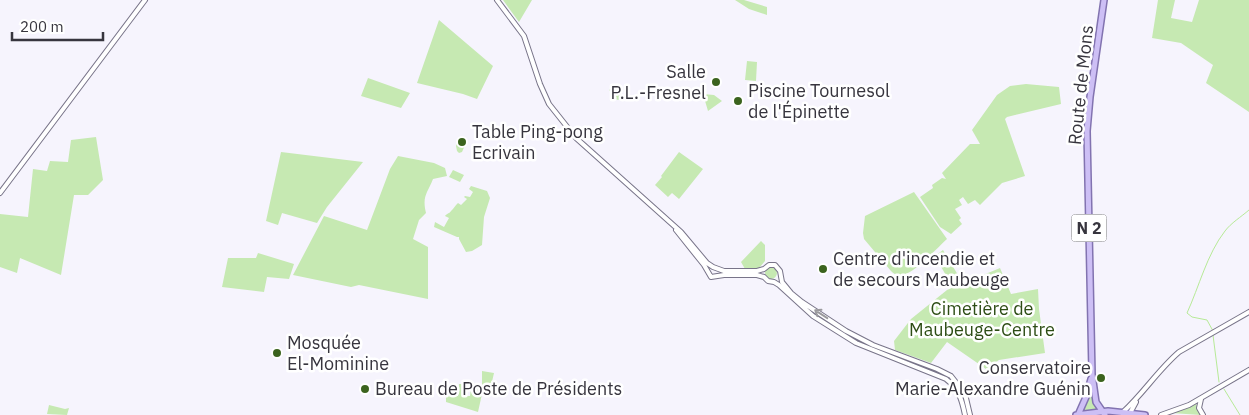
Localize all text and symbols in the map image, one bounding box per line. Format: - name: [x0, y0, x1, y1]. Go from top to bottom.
- scale bar: [12, 10, 104, 42]
- text: 200 m: [20, 17, 64, 36]
- street label: Route de Mons: [1063, 24, 1098, 146]
- place label: Salle P.L.-Fresnel: [611, 60, 706, 104]
- marker: Salle P.L.-Fresnel: [710, 76, 722, 88]
- place label: Piscine Tournesol de l'Épinette: [748, 79, 890, 123]
- marker: Piscine Tournesol de l'Épinette: [732, 95, 744, 107]
- place label: Table Ping-pong Ecrivain: [472, 120, 603, 164]
- marker: Table Ping-pong Ecrivain: [456, 136, 468, 148]
- road number: N 2: [1072, 214, 1106, 242]
- place label: Centre d'incendie et de secours Maubeuge: [833, 247, 1009, 291]
- marker: Centre d'incendie et de secours Maubeuge: [817, 263, 829, 275]
- park label: Cimetière de Maubeuge-Centre: [909, 297, 1055, 341]
- one-way arrow: [815, 309, 829, 319]
- place label: Mosquée El-Mominine: [287, 331, 389, 375]
- marker: Mosquée El-Mominine: [271, 347, 283, 359]
- place label: Conservatoire Marie-Alexandre Guénin: [895, 356, 1091, 400]
- marker: Conservatoire Marie-Alexandre Guénin: [1095, 372, 1107, 384]
- place label: Bureau de Poste de Présidents: [375, 377, 622, 400]
- marker: Bureau de Poste de Présidents: [359, 383, 371, 395]

